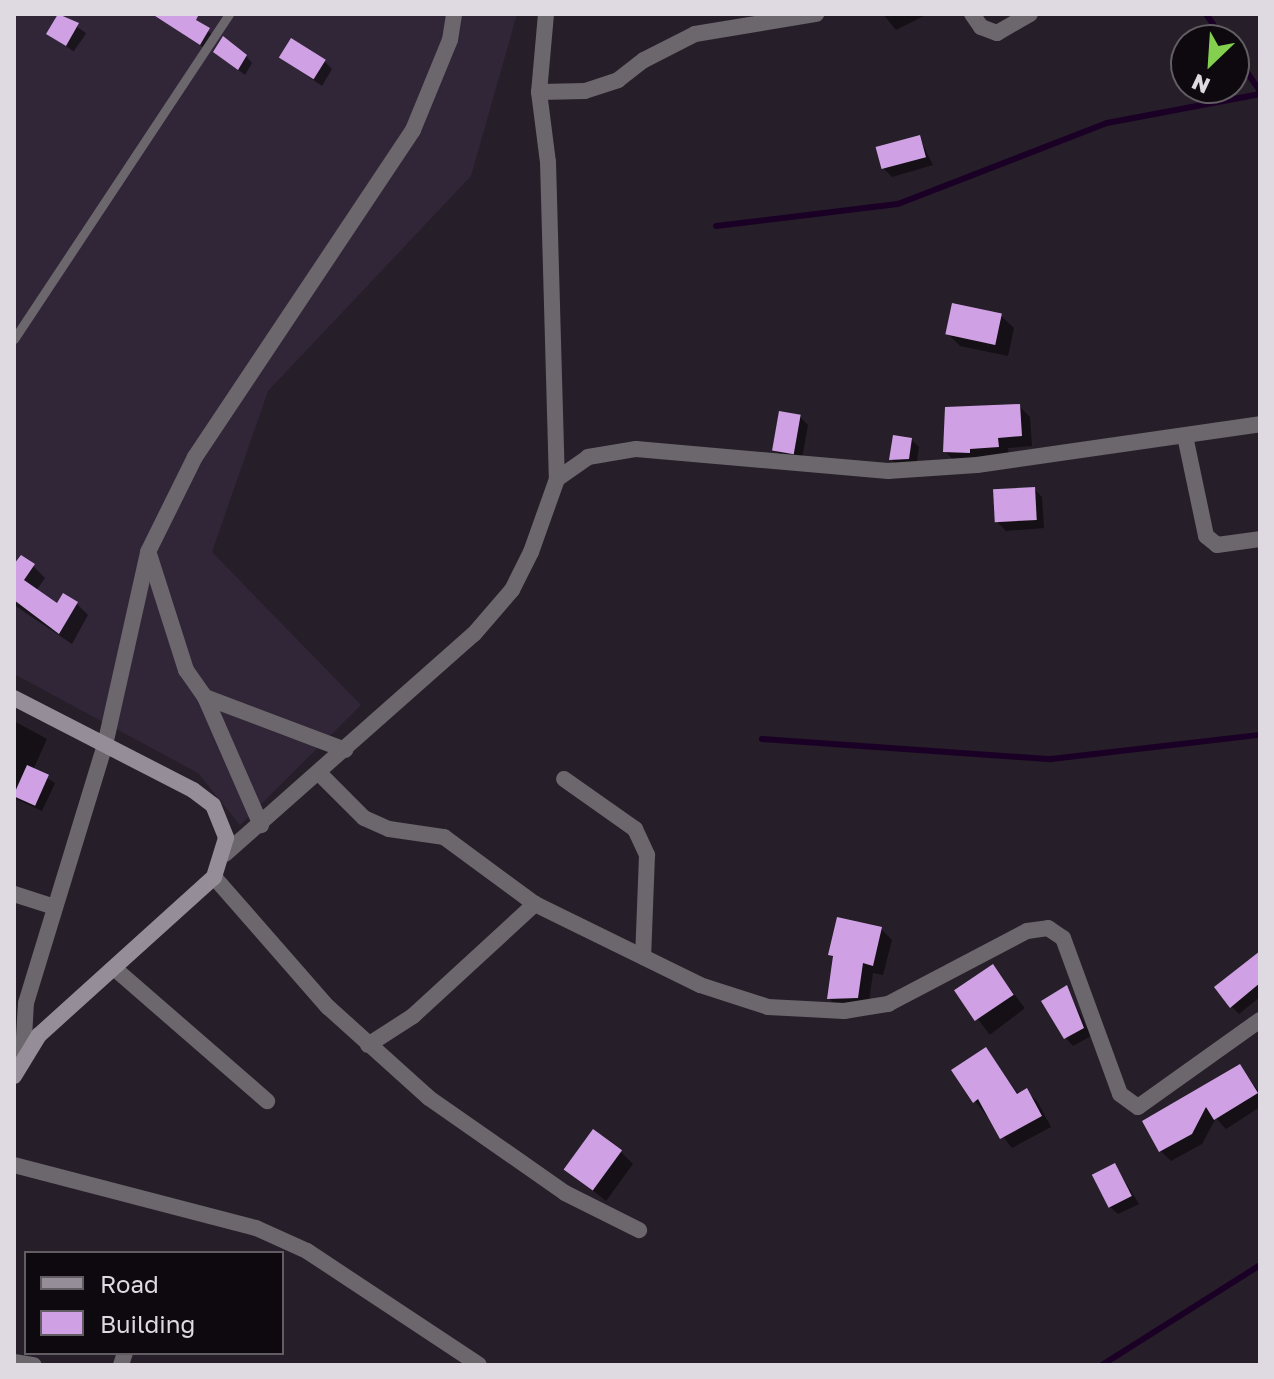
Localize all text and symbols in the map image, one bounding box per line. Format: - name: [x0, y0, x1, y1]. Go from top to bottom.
- north arrow: [1170, 24, 1250, 104]
- text: N: [1187, 69, 1214, 100]
- legend: [24, 1251, 284, 1355]
- text: Road: [100, 1269, 159, 1298]
- text: Building: [100, 1309, 195, 1338]

